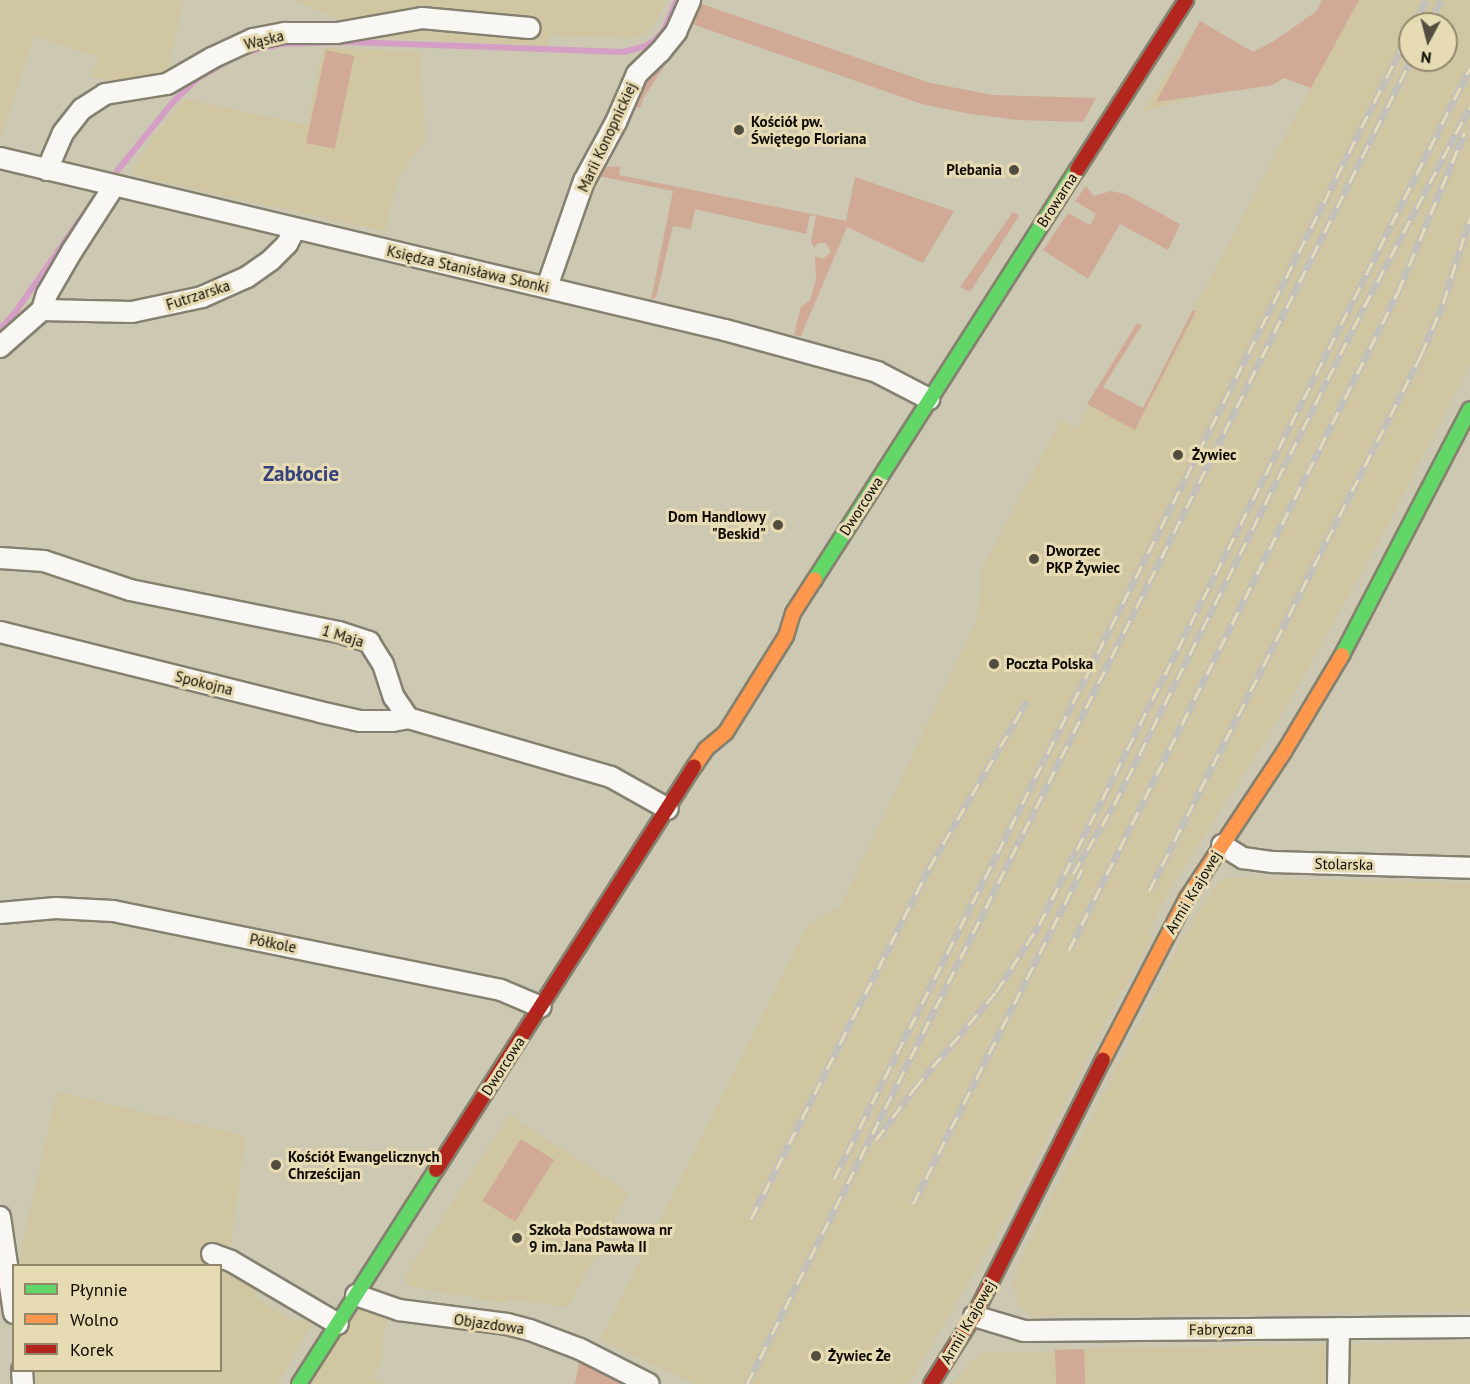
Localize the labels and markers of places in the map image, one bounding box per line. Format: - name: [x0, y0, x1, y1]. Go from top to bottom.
- place label: Kościół pw. Świętego Floriana: [751, 112, 866, 147]
- marker: Kościół pw. Świętego Floriana: [732, 123, 746, 137]
- place label: Plebania: [946, 161, 1002, 179]
- marker: Plebania: [1007, 163, 1021, 177]
- marker: Żywiec: [1169, 446, 1187, 464]
- place label: Żywiec: [1192, 446, 1236, 464]
- place label: Dom Handlowy "Beskid": [668, 507, 766, 542]
- marker: Dom Handlowy "Beskid": [771, 518, 785, 532]
- place label: Dworzec PKP Żywiec: [1046, 541, 1121, 576]
- marker: Dworzec PKP Żywiec: [1027, 552, 1041, 566]
- place label: Poczta Polska: [1006, 655, 1093, 673]
- marker: Poczta Polska: [987, 657, 1001, 671]
- place label: Kościół Ewangelicznych Chrześcijan: [288, 1147, 440, 1182]
- marker: Kościół Ewangelicznych Chrześcijan: [269, 1158, 283, 1172]
- place label: Szkoła Podstawowa nr 9 im. Jana Pawła II: [529, 1220, 672, 1255]
- marker: Szkoła Podstawowa nr 9 im. Jana Pawła II: [510, 1231, 524, 1245]
- place label: Żywiec Że: [828, 1347, 891, 1365]
- marker: Żywiec Że: [809, 1349, 823, 1363]

